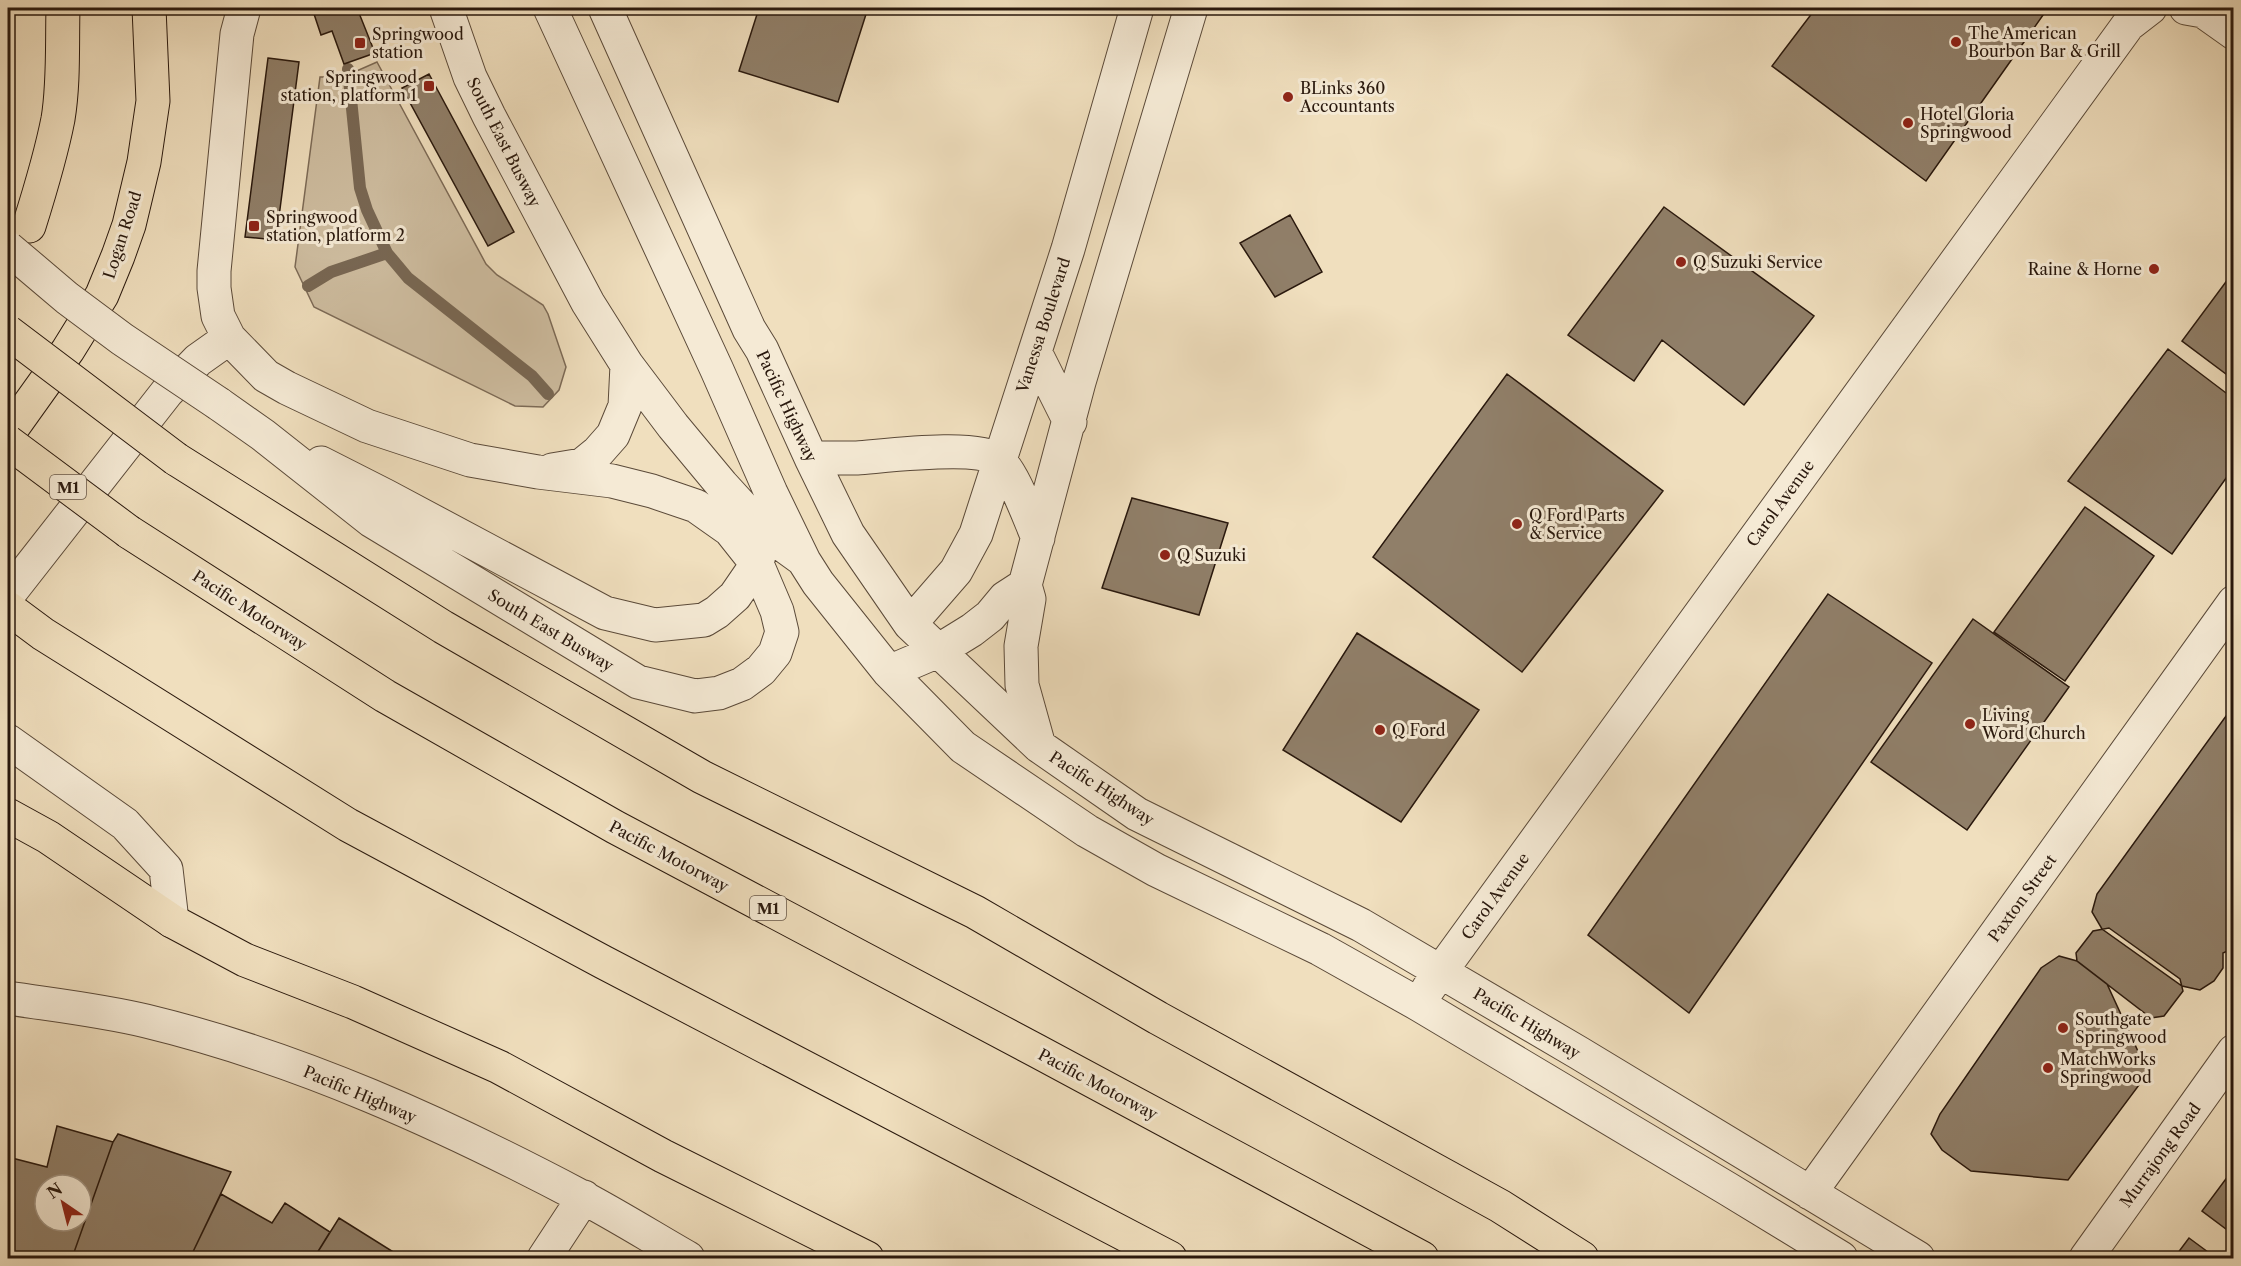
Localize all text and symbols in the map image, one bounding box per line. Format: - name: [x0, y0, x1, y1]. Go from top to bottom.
- place label: The American Bourbon Bar & Grill: [1968, 23, 2121, 61]
- place label: Springwood station: [372, 24, 464, 62]
- marker: The American Bourbon Bar & Grill: [1949, 35, 1963, 49]
- marker: Springwood station: [353, 36, 367, 50]
- place label: Springwood station, platform 1: [281, 67, 417, 105]
- street label: South East Busway: [463, 74, 546, 211]
- place label: BLinks 360 Accountants: [1299, 78, 1395, 116]
- marker: Springwood station, platform 1: [422, 79, 436, 93]
- marker: BLinks 360 Accountants: [1281, 90, 1295, 104]
- place label: Hotel Gloria Springwood: [1920, 104, 2015, 142]
- marker: Hotel Gloria Springwood: [1901, 116, 1915, 130]
- street label: Logan Road: [98, 188, 146, 281]
- place label: Springwood station, platform 2: [266, 207, 405, 245]
- marker: Springwood station, platform 2: [247, 219, 261, 233]
- place label: Q Suzuki Service: [1693, 252, 1823, 272]
- street label: Vanessa Boulevard: [1011, 255, 1074, 396]
- marker: Q Suzuki Service: [1674, 255, 1688, 269]
- place label: Raine & Horne: [2028, 259, 2142, 279]
- marker: Raine & Horne: [2147, 262, 2161, 276]
- street label: Pacific Highway: [752, 347, 822, 466]
- street label: Carol Avenue: [1742, 456, 1818, 550]
- road number: M1: [50, 475, 86, 499]
- place label: Q Ford Parts & Service: [1529, 505, 1625, 543]
- marker: Q Ford Parts & Service: [1510, 517, 1524, 531]
- place label: Q Suzuki: [1177, 545, 1246, 565]
- marker: Q Suzuki: [1158, 548, 1172, 562]
- street label: Pacific Motorway: [189, 566, 312, 655]
- street label: South East Busway: [485, 585, 618, 676]
- place label: Living Word Church: [1981, 705, 2086, 743]
- marker: Living Word Church: [1963, 717, 1977, 731]
- place label: Q Ford: [1392, 720, 1446, 740]
- marker: Q Ford: [1373, 723, 1387, 737]
- street label: Pacific Highway: [1046, 747, 1159, 830]
- street label: Pacific Motorway: [606, 816, 733, 896]
- street label: Carol Avenue: [1457, 849, 1533, 943]
- street label: Paxton Street: [1984, 850, 2061, 946]
- road number: M1: [750, 896, 786, 920]
- street label: Pacific Highway: [1470, 983, 1585, 1063]
- place label: Southgate Springwood: [2075, 1009, 2167, 1047]
- marker: Southgate Springwood: [2056, 1021, 2070, 1035]
- street label: Pacific Motorway: [1035, 1044, 1162, 1124]
- place label: MatchWorks Springwood: [2060, 1049, 2156, 1087]
- street label: Pacific Highway: [300, 1061, 421, 1127]
- marker: MatchWorks Springwood: [2041, 1061, 2055, 1075]
- street label: Murrajong Road: [2115, 1099, 2205, 1211]
- north arrow: [33, 1173, 93, 1233]
- text: N: [43, 1178, 66, 1203]

